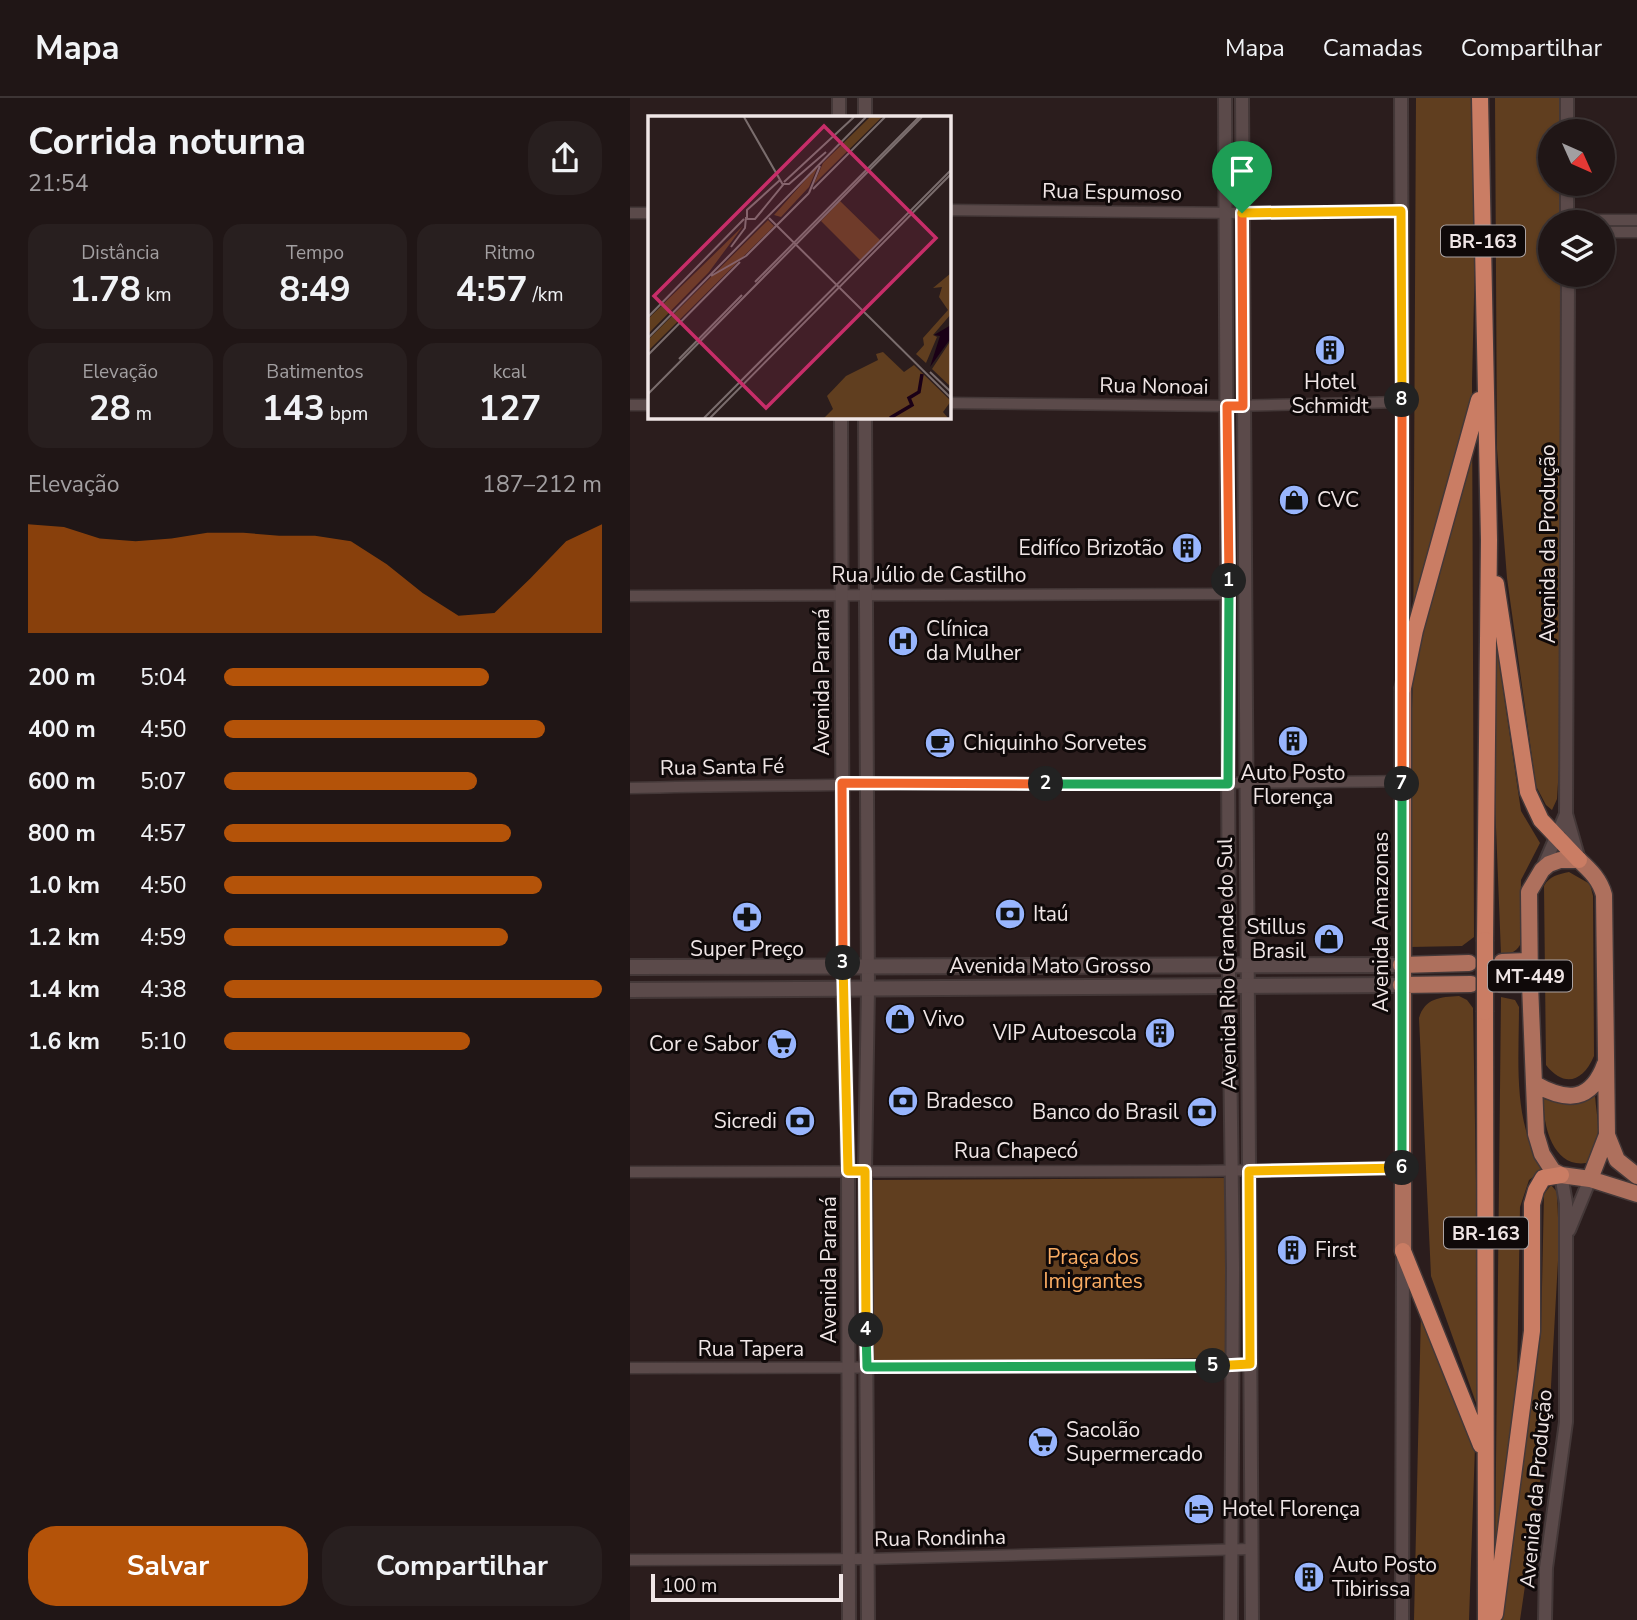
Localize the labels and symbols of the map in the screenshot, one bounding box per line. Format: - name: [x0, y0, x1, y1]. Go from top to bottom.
- inset map: [648, 116, 950, 418]
- north arrow: [1538, 119, 1615, 196]
- pin: [1212, 141, 1272, 213]
- street label: Rua Espumoso: [1042, 177, 1182, 207]
- road number: BR-163: [1441, 225, 1525, 256]
- building icon: Hotel Schmidt: [1313, 333, 1347, 367]
- place label: Hotel Schmidt: [1291, 368, 1369, 420]
- street label: Rua Nonoai: [1099, 371, 1209, 401]
- pin: 8: [1384, 382, 1420, 418]
- street label: Avenida da Produção: [1534, 444, 1562, 644]
- shop icon: CVC: [1277, 483, 1311, 517]
- place label: CVC: [1317, 486, 1359, 514]
- building icon: Edifíco Brizotão: [1170, 531, 1204, 565]
- place label: Edifíco Brizotão: [1018, 534, 1164, 562]
- street label: Rua Júlio de Castilho: [832, 561, 1026, 589]
- pin: 1: [1212, 564, 1246, 598]
- street label: Avenida Paraná: [808, 608, 836, 756]
- place label: Clínica da Mulher: [926, 615, 1022, 667]
- hospital icon: Clínica da Mulher: [886, 624, 920, 658]
- building icon: Auto Posto Florença: [1276, 724, 1310, 758]
- cafe icon: Chiquinho Sorvetes: [923, 726, 957, 760]
- place label: Chiquinho Sorvetes: [963, 729, 1147, 757]
- street label: Rua Santa Fé: [660, 752, 784, 782]
- place label: Auto Posto Florença: [1241, 759, 1345, 811]
- pin: 2: [1028, 766, 1064, 802]
- pin: 7: [1384, 766, 1420, 802]
- street label: Avenida Amazonas: [1367, 832, 1395, 1012]
- street label: Avenida Rio Grande do Sul: [1211, 837, 1243, 1091]
- bank icon: Itaú: [993, 897, 1027, 931]
- pharmacy icon: Super Preço: [730, 900, 764, 934]
- place label: Itaú: [1033, 900, 1069, 928]
- place label: Stillus Brasil: [1247, 913, 1307, 965]
- shop icon: Stillus Brasil: [1312, 922, 1346, 956]
- place label: Super Preço: [690, 935, 804, 963]
- pin: 3: [826, 946, 860, 980]
- street label: Avenida Mato Grosso: [949, 952, 1151, 980]
- road number: MT-449: [1488, 960, 1572, 992]
- shop icon: Vivo: [883, 1002, 917, 1036]
- place label: Vivo: [922, 1005, 965, 1033]
- building icon: VIP Autoescola: [1143, 1016, 1177, 1050]
- place label: VIP Autoescola: [992, 1019, 1137, 1047]
- supermarket icon: Cor e Sabor: [765, 1027, 799, 1061]
- place label: Cor e Sabor: [649, 1030, 759, 1058]
- bank icon: Bradesco: [886, 1084, 920, 1118]
- place label: Bradesco: [926, 1087, 1013, 1115]
- bank icon: Banco do Brasil: [1185, 1095, 1219, 1129]
- place label: Banco do Brasil: [1032, 1098, 1180, 1126]
- bank icon: Sicredi: [783, 1104, 817, 1138]
- place label: Sicredi: [714, 1107, 777, 1135]
- street label: Rua Chapecó: [954, 1137, 1078, 1165]
- pin: 6: [1384, 1150, 1420, 1186]
- street label: Avenida Paraná: [815, 1196, 843, 1344]
- road number: BR-163: [1444, 1218, 1528, 1248]
- building icon: First: [1275, 1233, 1309, 1267]
- place label: First: [1315, 1236, 1357, 1264]
- park label: Praça dos Imigrantes: [1043, 1243, 1143, 1295]
- pin: 4: [848, 1312, 884, 1348]
- street label: Rua Tapera: [698, 1335, 804, 1363]
- pin: 5: [1196, 1348, 1230, 1384]
- street label: Avenida da Produção: [1513, 1388, 1559, 1590]
- place label: Sacolão Supermercado: [1066, 1416, 1203, 1468]
- supermarket icon: Sacolão Supermercado: [1026, 1425, 1060, 1459]
- hotel icon: Hotel Florença: [1182, 1492, 1216, 1526]
- place label: Hotel Florença: [1222, 1495, 1360, 1523]
- street label: Rua Rondinha: [874, 1523, 1006, 1553]
- place label: Auto Posto Tibirissa: [1332, 1551, 1437, 1603]
- building icon: Auto Posto Tibirissa: [1292, 1560, 1326, 1594]
- scale bar: [651, 1571, 844, 1603]

